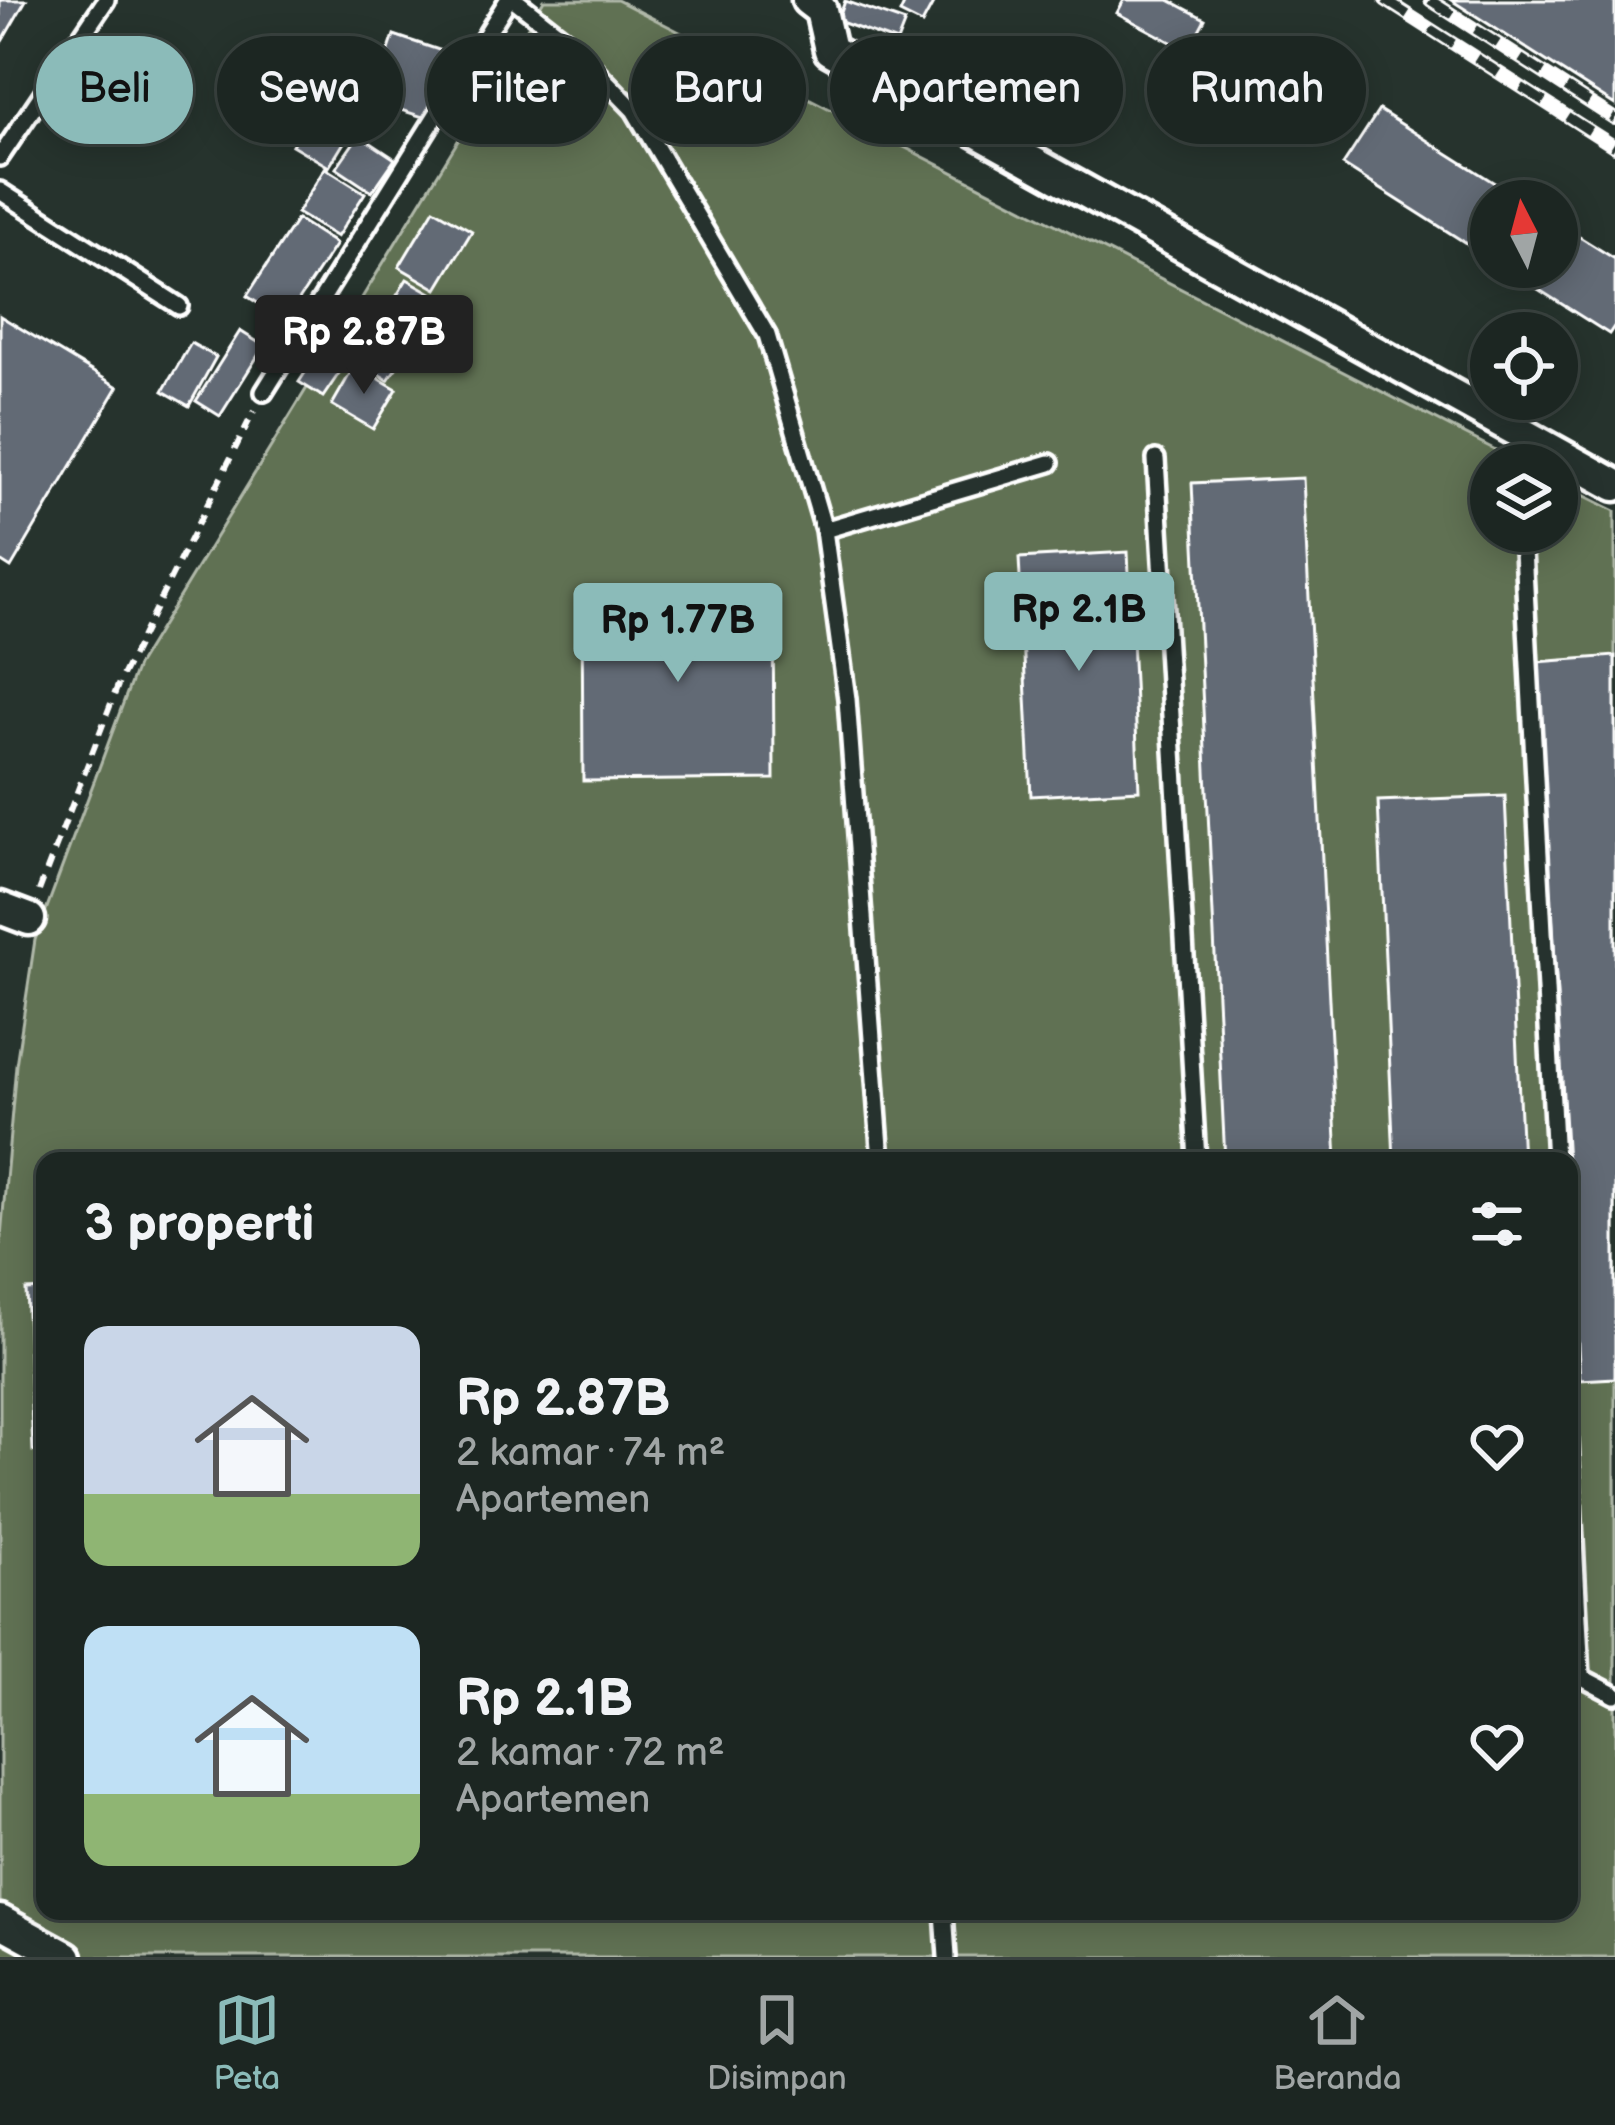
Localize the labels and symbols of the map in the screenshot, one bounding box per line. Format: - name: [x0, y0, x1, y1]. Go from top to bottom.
- north arrow: [1470, 180, 1578, 288]
- pin: Rp 2.87B: [240, 295, 488, 397]
- pin: Rp 2.1B: [968, 572, 1190, 674]
- pin: Rp 1.77B: [554, 583, 802, 685]

